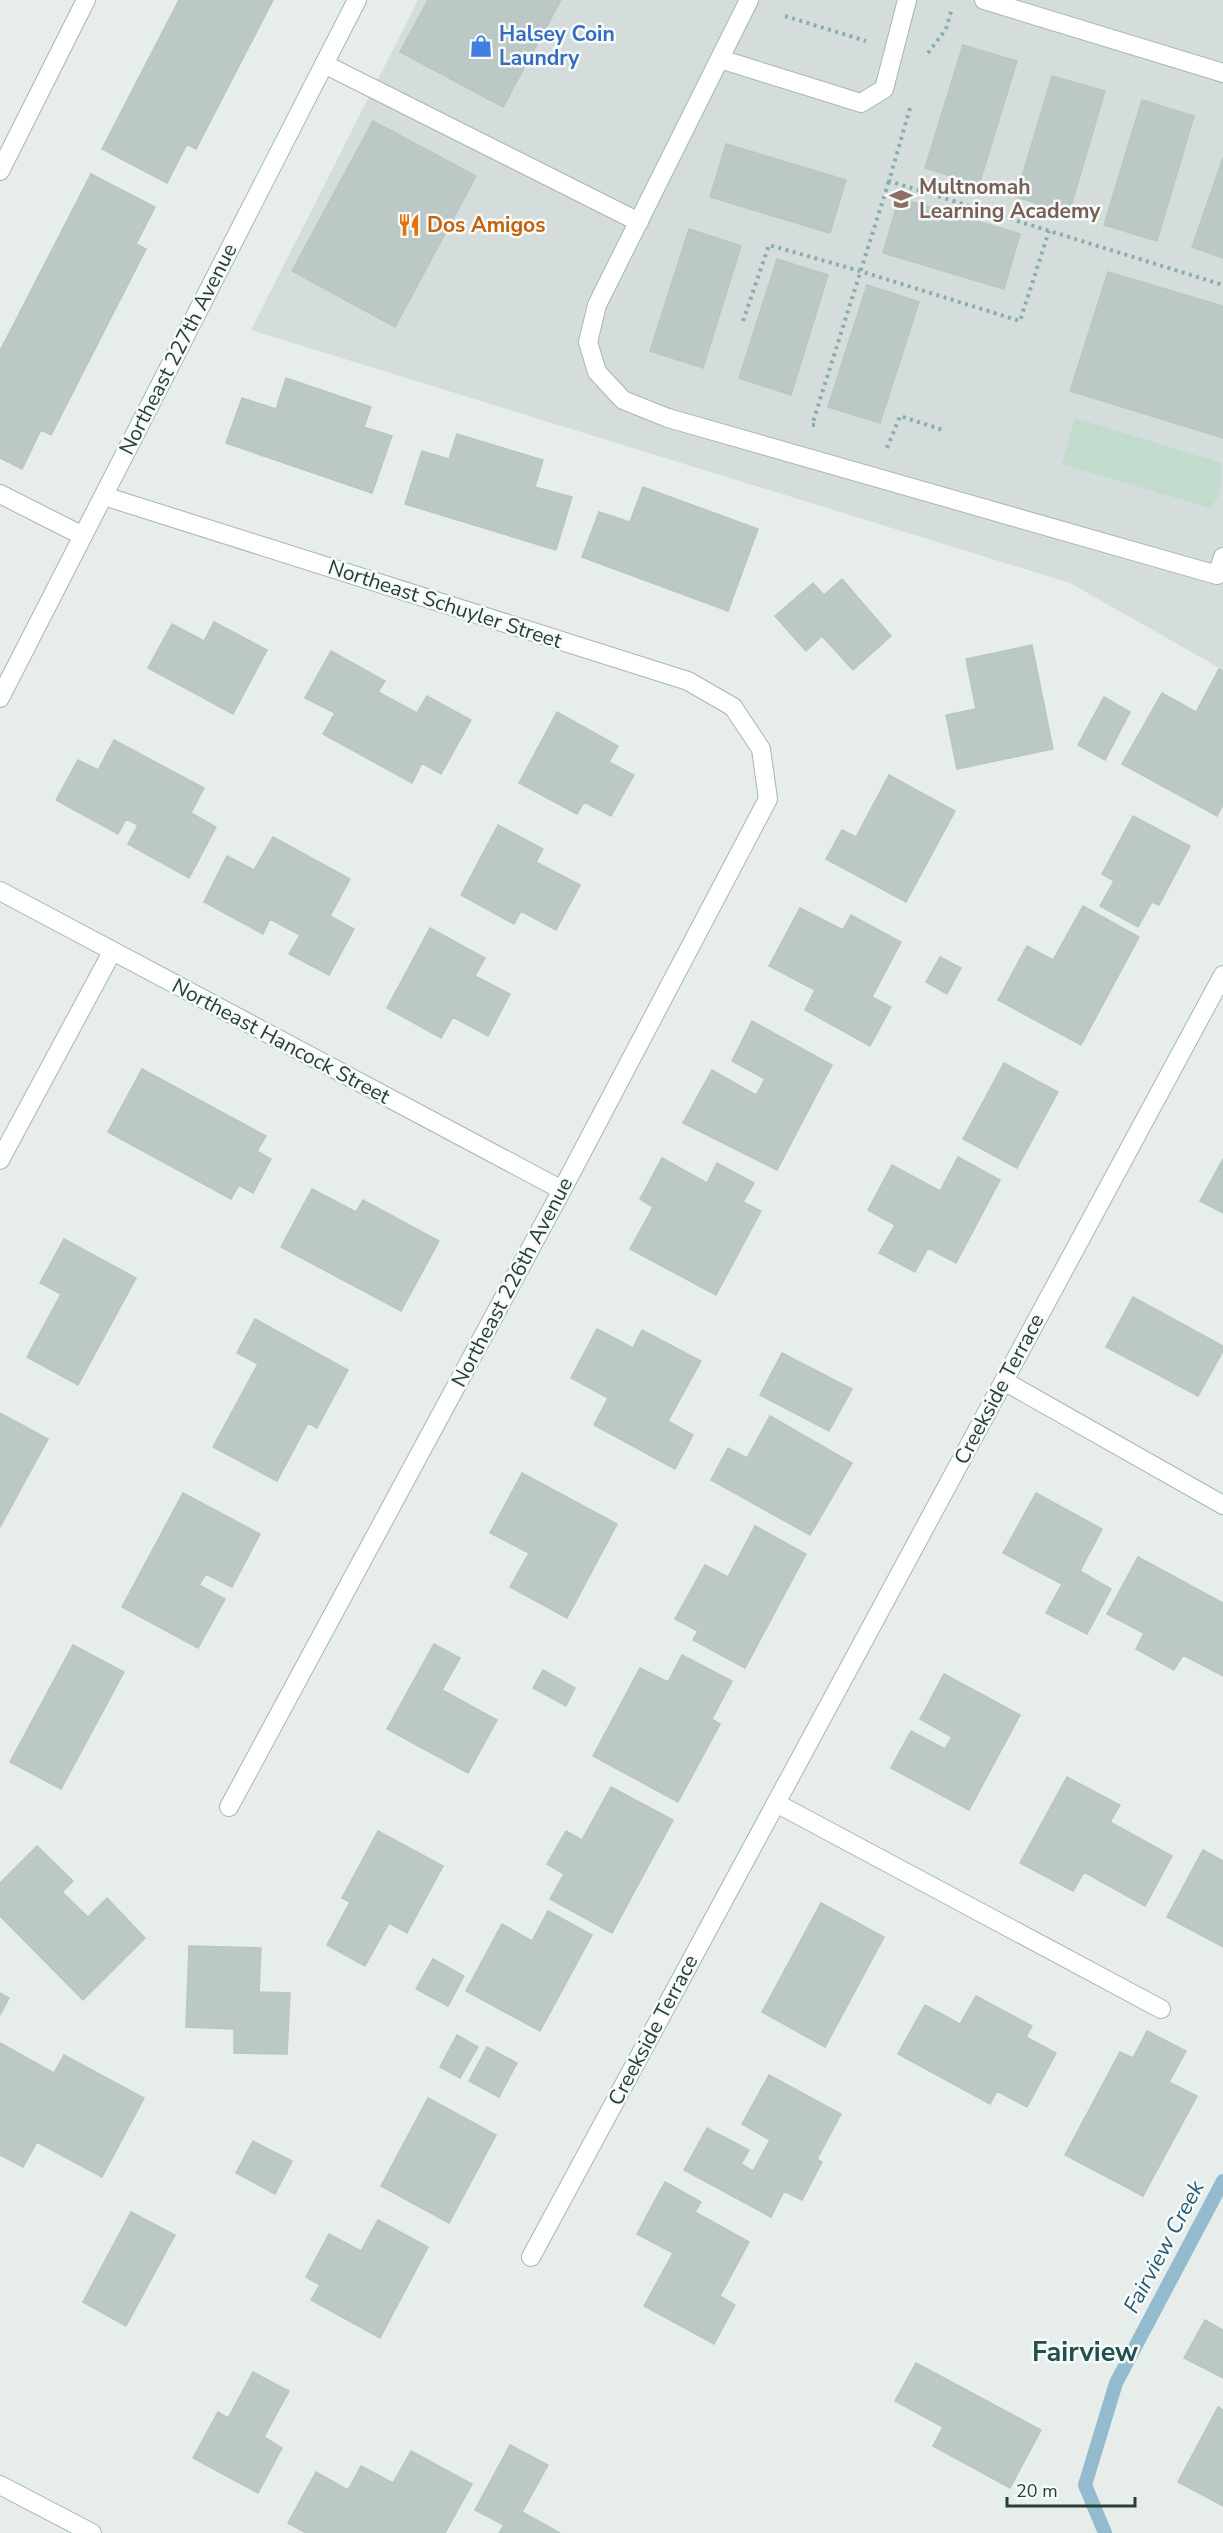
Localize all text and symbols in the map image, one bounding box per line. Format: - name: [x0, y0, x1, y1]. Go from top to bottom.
- place label: Halsey Coin Laundry: [499, 20, 615, 72]
- shop icon: Halsey Coin Laundry: [468, 33, 494, 59]
- place label: Multnomah Learning Academy: [919, 173, 1101, 225]
- school or university icon: Multnomah Learning Academy: [888, 186, 914, 212]
- place label: Dos Amigos: [427, 211, 545, 239]
- restaurant icon: Dos Amigos: [396, 212, 422, 238]
- street label: Northeast 227th Avenue: [113, 239, 243, 459]
- street label: Northeast Schuyler Street: [325, 553, 566, 655]
- street label: Northeast Hancock Street: [167, 972, 395, 1111]
- street label: Northeast 226th Avenue: [445, 1172, 579, 1392]
- street label: Creekside Terrace: [947, 1309, 1051, 1469]
- street label: Creekside Terrace: [601, 1950, 705, 2110]
- water label: Fairview Creek: [1116, 2175, 1212, 2319]
- district label: Fairview: [1032, 2334, 1138, 2371]
- scale bar: [1007, 2470, 1134, 2508]
- text: 20 m: [1016, 2479, 1058, 2503]

